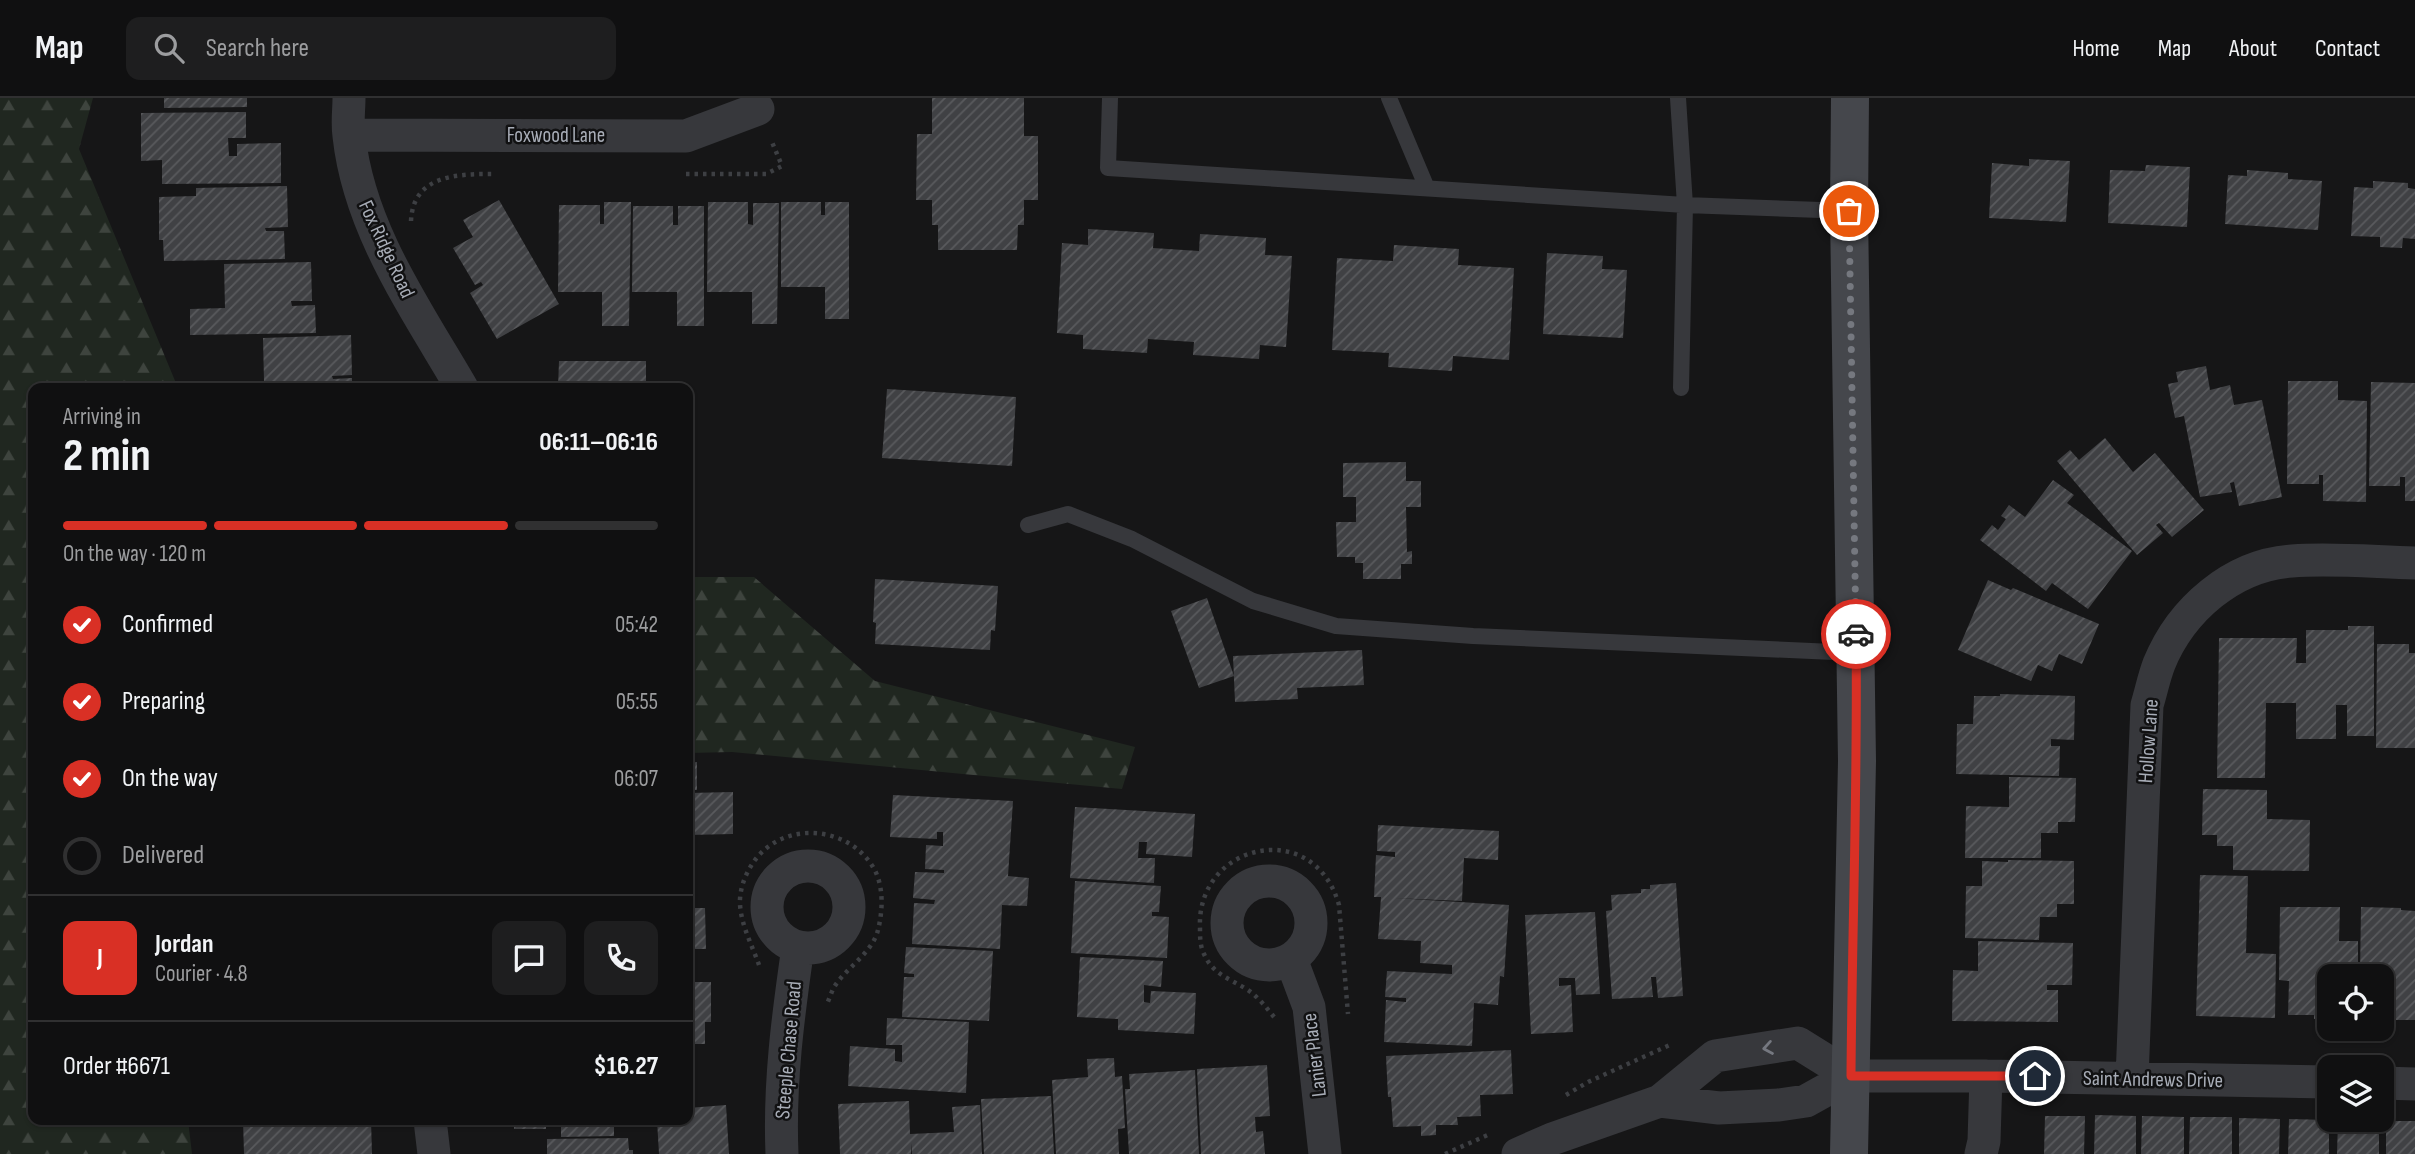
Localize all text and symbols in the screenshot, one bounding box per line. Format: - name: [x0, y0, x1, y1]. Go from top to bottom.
- search box: [126, 17, 616, 80]
- text: Map: [35, 28, 84, 68]
- icon: search: [150, 29, 188, 67]
- text: Search here: [206, 33, 309, 64]
- text: Home: [2072, 34, 2120, 63]
- text: Map: [2158, 34, 2191, 63]
- text: About: [2229, 34, 2277, 63]
- text: Contact: [2315, 34, 2380, 63]
- street label: Foxwood Lane: [507, 123, 605, 148]
- pin: [1819, 181, 1879, 241]
- icon: bag: [1830, 192, 1868, 230]
- street label: Fox Ridge Road: [353, 196, 420, 302]
- text: Arriving in: [63, 403, 141, 431]
- text: 06:11–06:16: [539, 427, 658, 458]
- text: 2 min: [63, 429, 151, 484]
- text: On the way · 120 m: [63, 540, 206, 568]
- courier: [1821, 599, 1891, 669]
- icon: check: [63, 606, 101, 644]
- text: Confirmed: [122, 609, 213, 640]
- text: 05:42: [615, 611, 658, 639]
- icon: car: [1837, 615, 1875, 653]
- icon: check: [63, 683, 101, 721]
- text: Preparing: [122, 686, 205, 717]
- text: 05:55: [616, 688, 658, 716]
- street label: Hollow Lane: [2133, 698, 2164, 784]
- icon: check: [63, 760, 101, 798]
- text: On the way: [122, 763, 218, 794]
- text: 06:07: [614, 765, 658, 793]
- text: Delivered: [122, 840, 204, 871]
- button: chat: [492, 921, 566, 995]
- button: phone: [584, 921, 658, 995]
- text: Jordan: [155, 929, 213, 960]
- text: J: [97, 943, 103, 974]
- text: Courier · 4.8: [155, 960, 248, 988]
- map controls: [2317, 964, 2394, 1132]
- button: locate: [2317, 964, 2394, 1041]
- street label: Steeple Chase Road: [770, 980, 807, 1120]
- street label: Lanier Place: [1297, 1012, 1332, 1098]
- one-way arrow: [1762, 1040, 1774, 1055]
- pin: [2005, 1046, 2065, 1106]
- text: Order #6671: [63, 1051, 170, 1082]
- text: $16.27: [593, 1051, 658, 1082]
- button: layers: [2317, 1055, 2394, 1132]
- icon: home: [2016, 1057, 2054, 1095]
- street label: Saint Andrews Drive: [2083, 1066, 2223, 1093]

